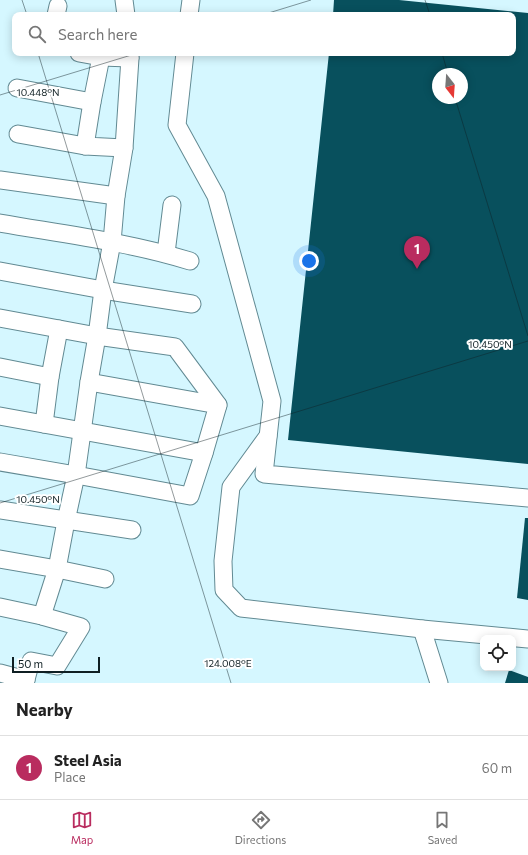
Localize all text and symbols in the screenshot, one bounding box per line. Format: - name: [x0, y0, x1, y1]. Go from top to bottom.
- search box: [12, 12, 516, 56]
- icon: search: [26, 23, 48, 45]
- text: Search here: [58, 25, 137, 43]
- north arrow: [432, 68, 468, 104]
- text: 10.448°N: [16, 86, 60, 98]
- pin: 1: [404, 236, 430, 269]
- your location: [299, 251, 319, 271]
- text: 10.450°N: [468, 338, 512, 350]
- text: 10.450°N: [16, 493, 60, 505]
- map controls: [480, 635, 516, 671]
- button: locate: [480, 635, 516, 671]
- scale bar: [12, 655, 100, 674]
- text: 50 m: [18, 657, 43, 670]
- text: 124.008°E: [204, 657, 252, 669]
- text: Nearby: [16, 699, 73, 720]
- text: Steel Asia: [54, 751, 122, 769]
- text: 1: [26, 760, 32, 776]
- text: 60 m: [482, 760, 512, 776]
- text: Place: [54, 769, 86, 785]
- tab: Map: [71, 809, 93, 846]
- tab: Directions: [235, 809, 286, 846]
- tab: Saved: [428, 809, 457, 846]

